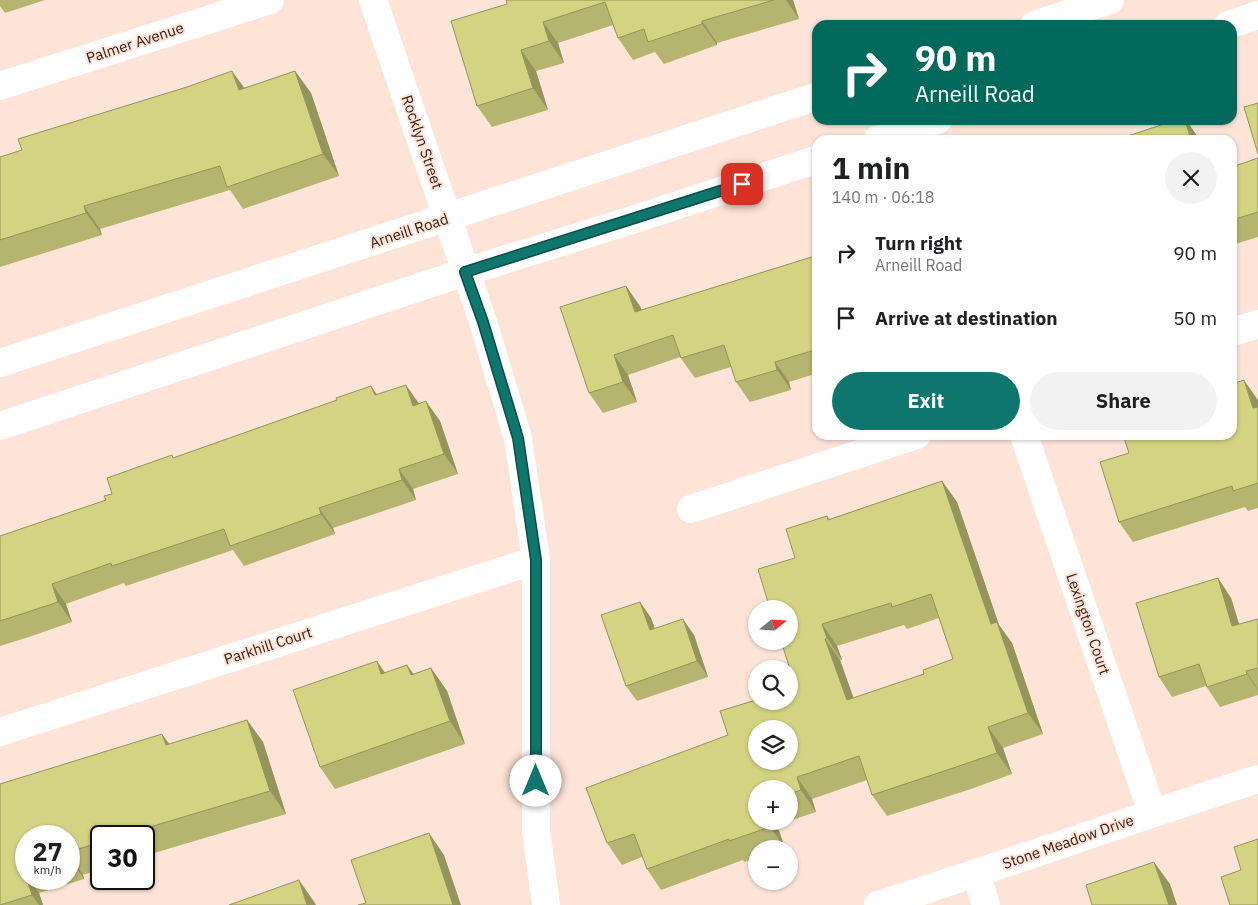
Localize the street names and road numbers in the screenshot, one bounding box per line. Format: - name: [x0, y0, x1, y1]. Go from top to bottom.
- street label: Palmer Avenue: [84, 18, 186, 67]
- street label: Rocklyn Street: [398, 92, 447, 191]
- street label: Arneill Road: [367, 209, 451, 252]
- street label: Lexington Court: [1062, 571, 1115, 677]
- street label: Parkhill Court: [221, 622, 314, 669]
- street label: Stone Meadow Drive: [1000, 810, 1136, 873]

